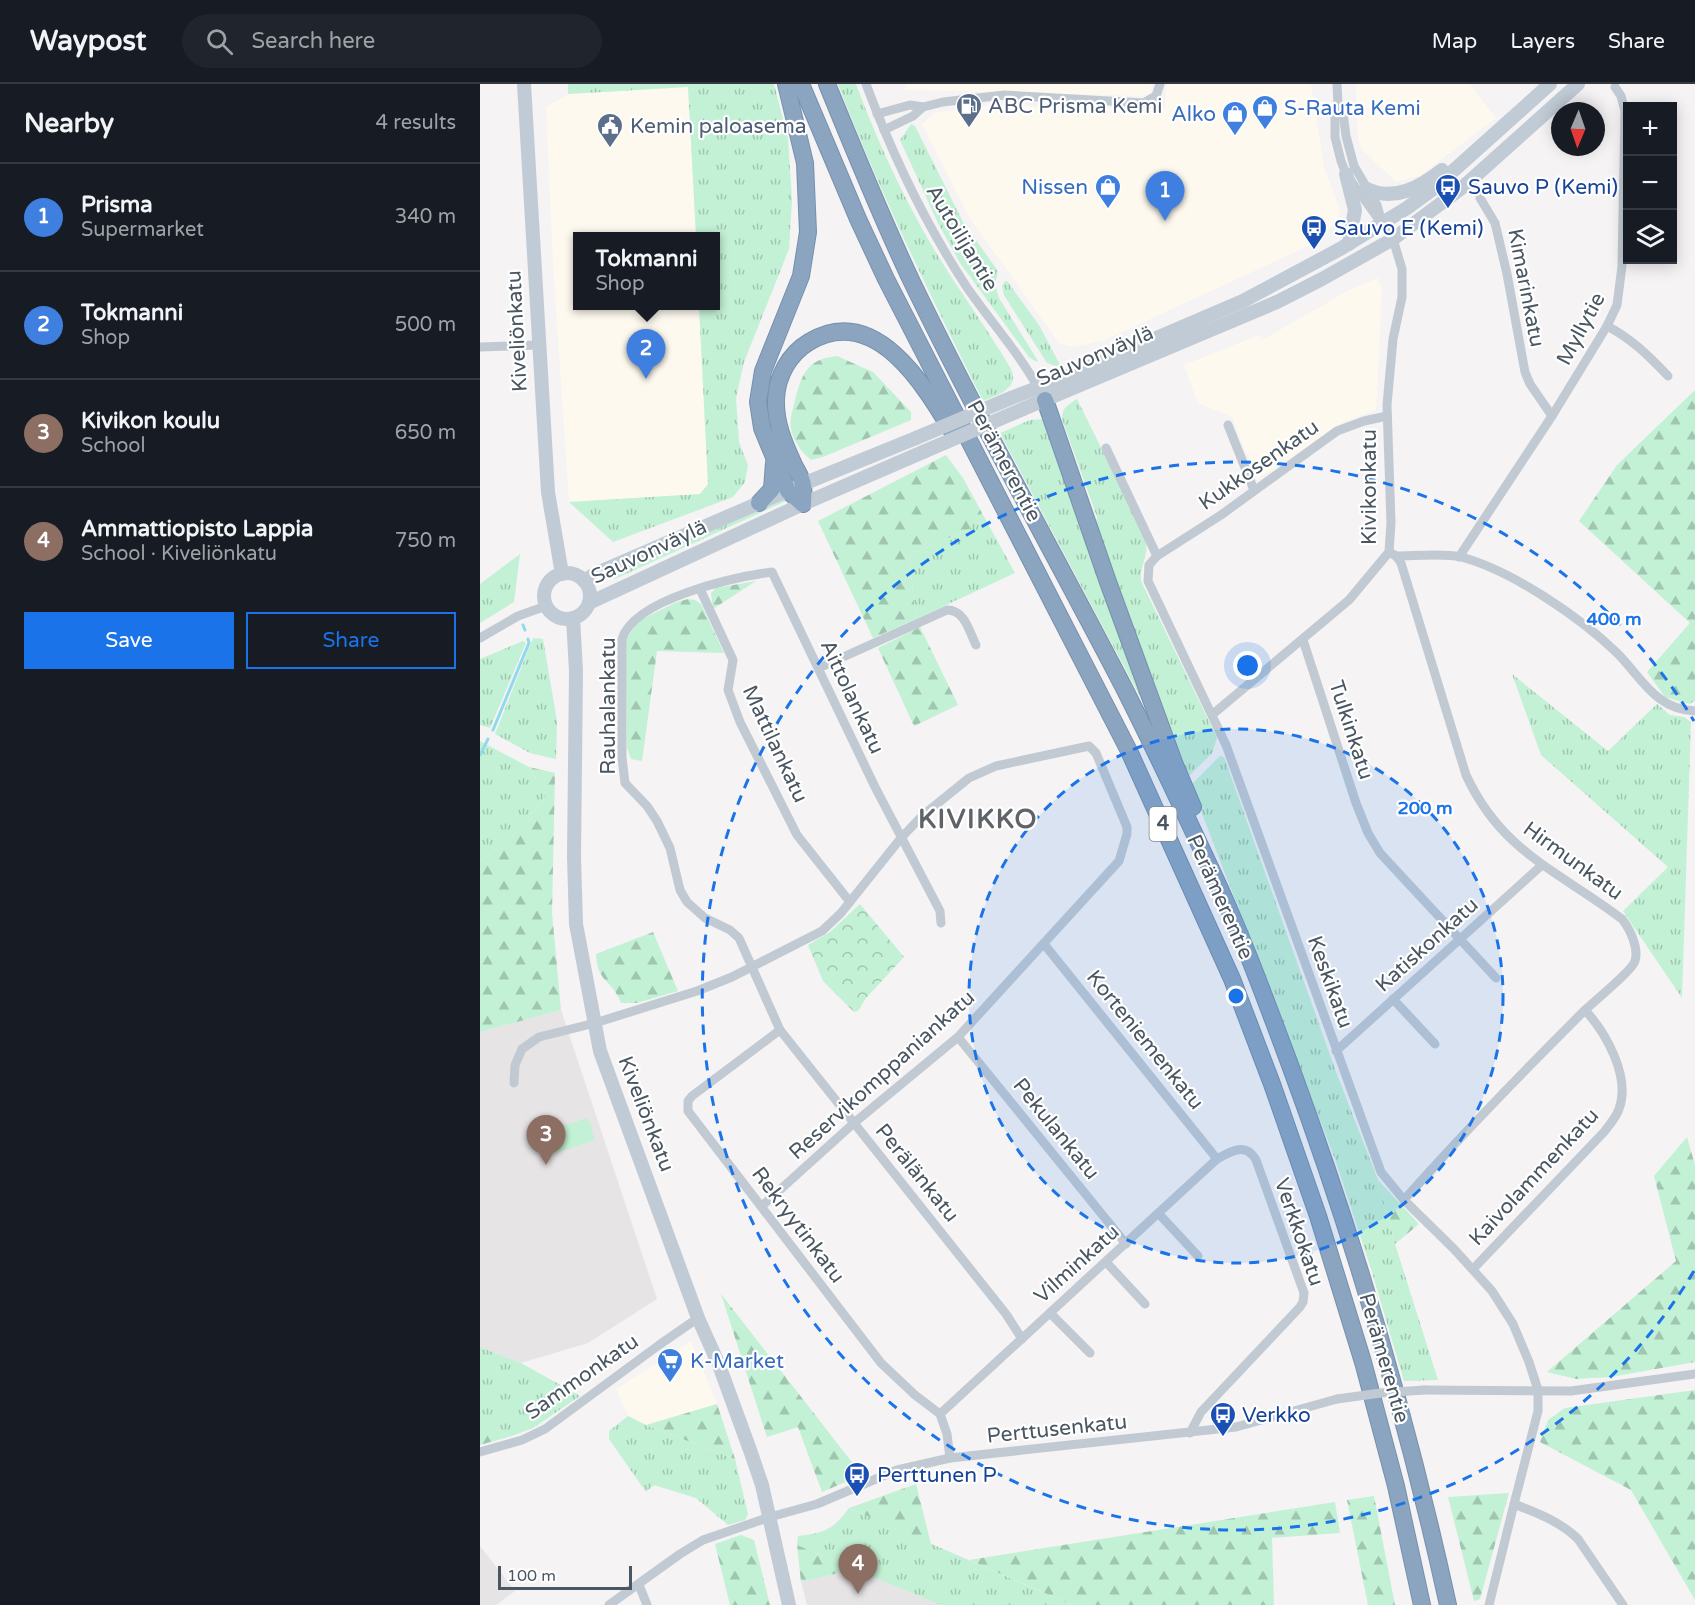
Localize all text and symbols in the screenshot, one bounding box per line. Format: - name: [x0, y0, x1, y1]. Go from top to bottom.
- search box: [182, 14, 602, 68]
- text: Waypost: [30, 24, 146, 58]
- icon: search: [203, 25, 236, 58]
- text: Search here: [251, 28, 375, 54]
- text: Map: [1432, 29, 1477, 54]
- text: Layers: [1510, 29, 1575, 54]
- text: Share: [1608, 29, 1665, 54]
- fuel station icon: ABC Prisma Kemi: [954, 91, 984, 129]
- shop icon: S-Rauta Kemi: [1250, 93, 1280, 131]
- place label: ABC Prisma Kemi: [988, 94, 1163, 119]
- place label: S-Rauta Kemi: [1284, 96, 1421, 121]
- shop icon: Alko: [1220, 99, 1250, 137]
- place label: Alko: [1171, 102, 1216, 127]
- north arrow: [1551, 102, 1605, 156]
- map controls: [1623, 102, 1677, 264]
- button: +: [1623, 102, 1677, 156]
- text: Nearby: [24, 108, 114, 139]
- text: 4 results: [376, 111, 456, 135]
- public building icon: Kemin paloasema: [595, 111, 625, 149]
- place label: Kemin paloasema: [630, 114, 807, 139]
- button: −: [1623, 156, 1677, 210]
- shop icon: Nissen: [1093, 172, 1123, 210]
- pin: 1: [1146, 172, 1184, 221]
- bus stop icon: Sauvo P (Kemi): [1433, 172, 1463, 210]
- place label: Nissen: [1021, 175, 1088, 200]
- place label: Sauvo P (Kemi): [1468, 175, 1618, 200]
- street label: Autoilijantie: [921, 180, 1003, 296]
- text: Prisma: [81, 192, 153, 218]
- text: 1: [37, 205, 50, 229]
- text: 340 m: [395, 205, 456, 229]
- button: layers: [1623, 210, 1677, 264]
- bus stop icon: Sauvo E (Kemi): [1299, 213, 1329, 251]
- place label: Sauvo E (Kemi): [1334, 216, 1483, 241]
- text: Supermarket: [81, 218, 204, 242]
- street label: Kimarinkatu: [1502, 227, 1550, 349]
- popup: [573, 232, 720, 310]
- text: Tokmanni: [595, 246, 698, 272]
- street label: Kiveliönkatu: [501, 270, 533, 392]
- text: Shop: [595, 272, 645, 296]
- street label: Myllytie: [1551, 288, 1611, 370]
- text: Tokmanni: [81, 300, 183, 326]
- text: 2: [37, 313, 50, 337]
- text: 500 m: [395, 313, 456, 337]
- street label: Sauvonväylä: [1033, 320, 1157, 392]
- text: Shop: [81, 326, 130, 350]
- pin: 2: [626, 330, 666, 379]
- street label: Perämerentie: [962, 396, 1047, 526]
- text: Kivikon koulu: [81, 408, 220, 434]
- street label: Kukkosenkatu: [1194, 414, 1324, 516]
- text: 3: [37, 421, 50, 445]
- text: 650 m: [395, 421, 456, 445]
- street label: Kivikonkatu: [1357, 429, 1382, 545]
- text: School: [81, 434, 145, 458]
- street label: Sauvonväylä: [587, 514, 711, 590]
- text: Ammattiopisto Lappia: [81, 516, 313, 542]
- text: 4: [37, 529, 50, 553]
- text: 750 m: [395, 529, 456, 553]
- text: School · Kiveliönkatu: [81, 542, 277, 566]
- text: 400 m: [1586, 608, 1642, 630]
- button: Save: [24, 612, 234, 669]
- button: Share: [246, 612, 456, 669]
- street label: Aittolankatu: [815, 636, 889, 758]
- street label: Rauhalankatu: [596, 637, 621, 775]
- your location: [1233, 651, 1262, 680]
- street label: Tulkinkatu: [1323, 677, 1379, 783]
- street label: Mattilankatu: [737, 681, 813, 807]
- text: 200 m: [1397, 797, 1453, 819]
- district label: KIVIKKO: [918, 803, 1038, 836]
- road number: 4: [1150, 807, 1176, 841]
- street label: Hirmunkatu: [1518, 816, 1628, 906]
- street label: Perämerentie: [1181, 831, 1259, 963]
- street label: Katiskonkatu: [1371, 892, 1483, 998]
- street label: Keskikatu: [1302, 932, 1358, 1032]
- street label: Korteniemenkatu: [1081, 965, 1209, 1115]
- street label: Reservikomppaniankatu: [784, 985, 980, 1165]
- centre of rings: [1226, 986, 1246, 1006]
- street label: Kiveliönkatu: [613, 1053, 679, 1175]
- street label: Pekulankatu: [1007, 1073, 1105, 1185]
- street label: Kaivolammenkatu: [1464, 1103, 1604, 1251]
- pin: 3: [526, 1116, 566, 1165]
- street label: Perälänkatu: [870, 1119, 964, 1227]
- street label: Rekryytinkatu: [746, 1162, 850, 1288]
- street label: Verkkokatu: [1269, 1175, 1329, 1289]
- street label: Vilminkatu: [1029, 1219, 1125, 1309]
- street label: Perämerentie: [1354, 1290, 1415, 1426]
- street label: Sammonkatu: [521, 1329, 643, 1425]
- supermarket icon: K-Market: [655, 1346, 685, 1384]
- place label: K-Market: [690, 1349, 784, 1374]
- bus stop icon: Verkko: [1208, 1400, 1238, 1438]
- place label: Verkko: [1242, 1403, 1311, 1428]
- street label: Perttusenkatu: [986, 1409, 1128, 1449]
- bus stop icon: Perttunen P: [842, 1460, 872, 1498]
- place label: Perttunen P: [877, 1463, 997, 1488]
- pin: 4: [838, 1544, 878, 1594]
- scale bar: [498, 1563, 632, 1590]
- text: 100 m: [507, 1566, 556, 1586]

